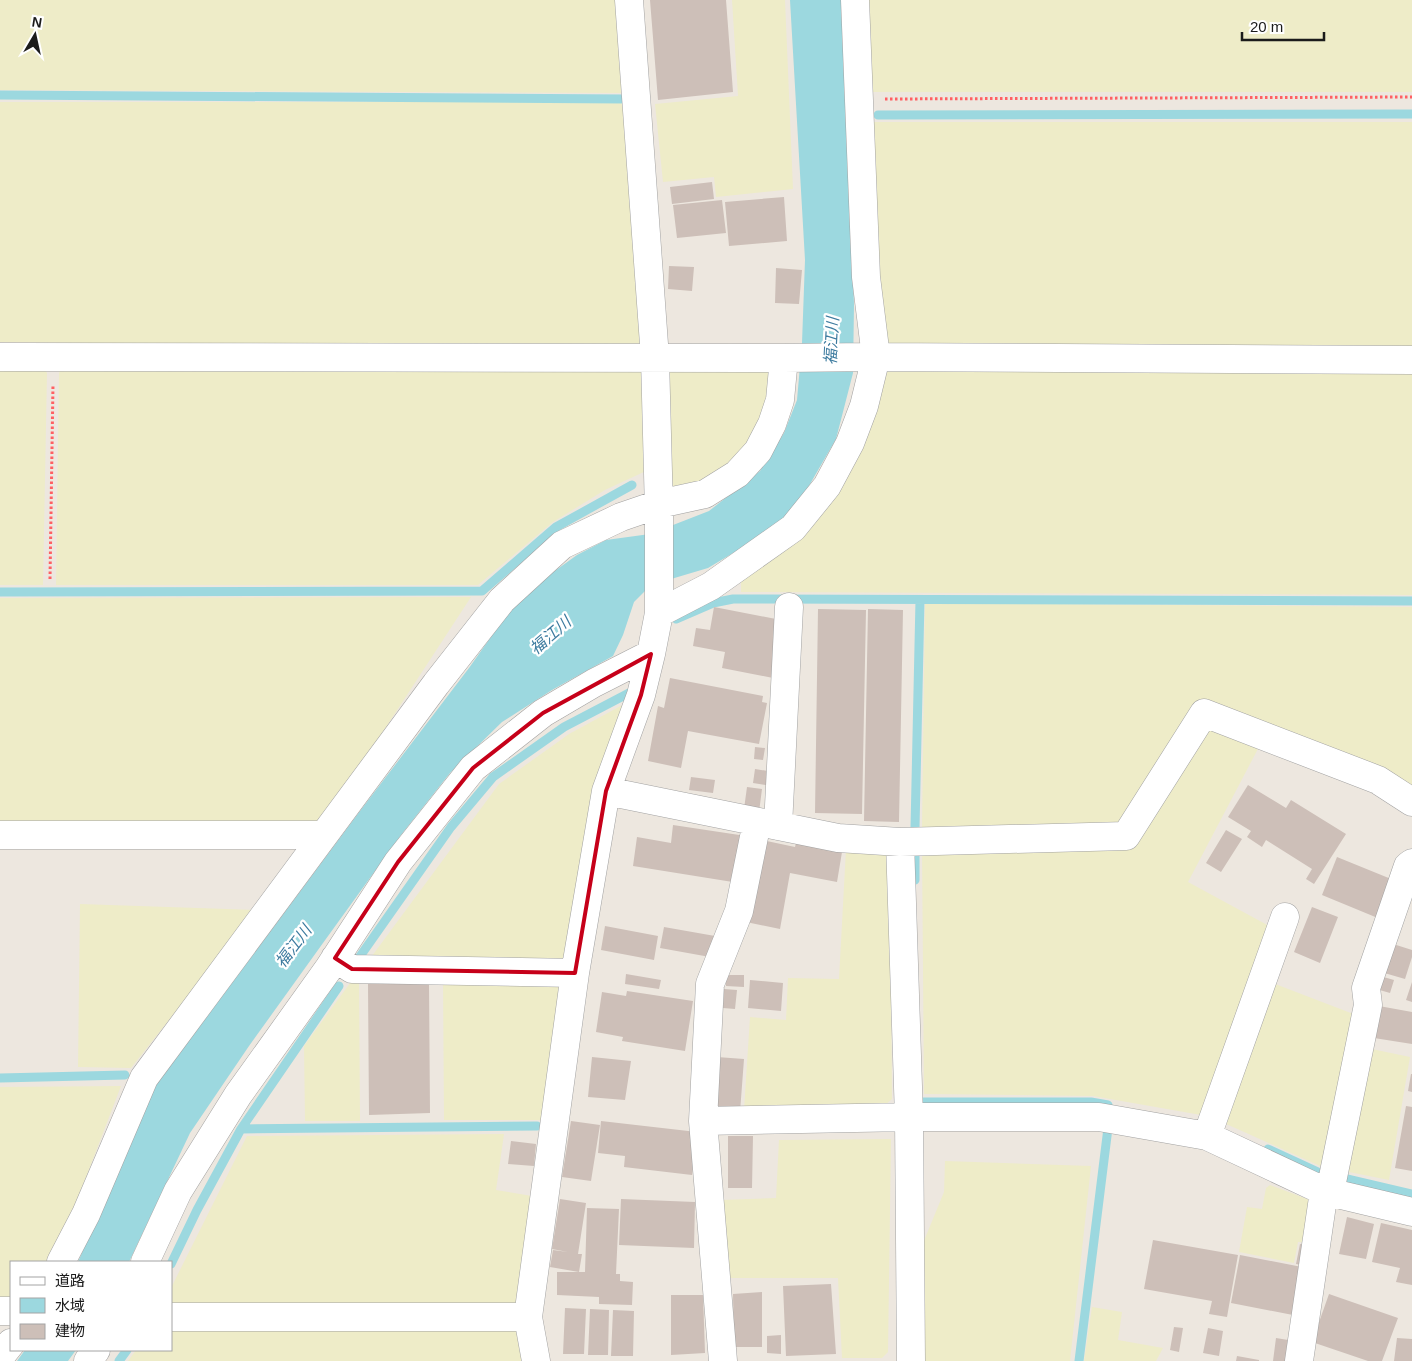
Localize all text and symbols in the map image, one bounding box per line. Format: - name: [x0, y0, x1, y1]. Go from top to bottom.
- north arrow: [10, 10, 60, 60]
- scale bar: [1242, 10, 1324, 42]
- text: N: [31, 13, 43, 31]
- text: 20 m: [1250, 18, 1283, 35]
- water label: 福江川: [822, 315, 841, 365]
- water label: 福江川: [527, 612, 576, 658]
- water label: 福江川: [272, 920, 316, 971]
- legend: [10, 1261, 172, 1351]
- text: 道路: [55, 1272, 85, 1289]
- text: 水域: [55, 1297, 85, 1314]
- text: 建物: [55, 1322, 85, 1339]

